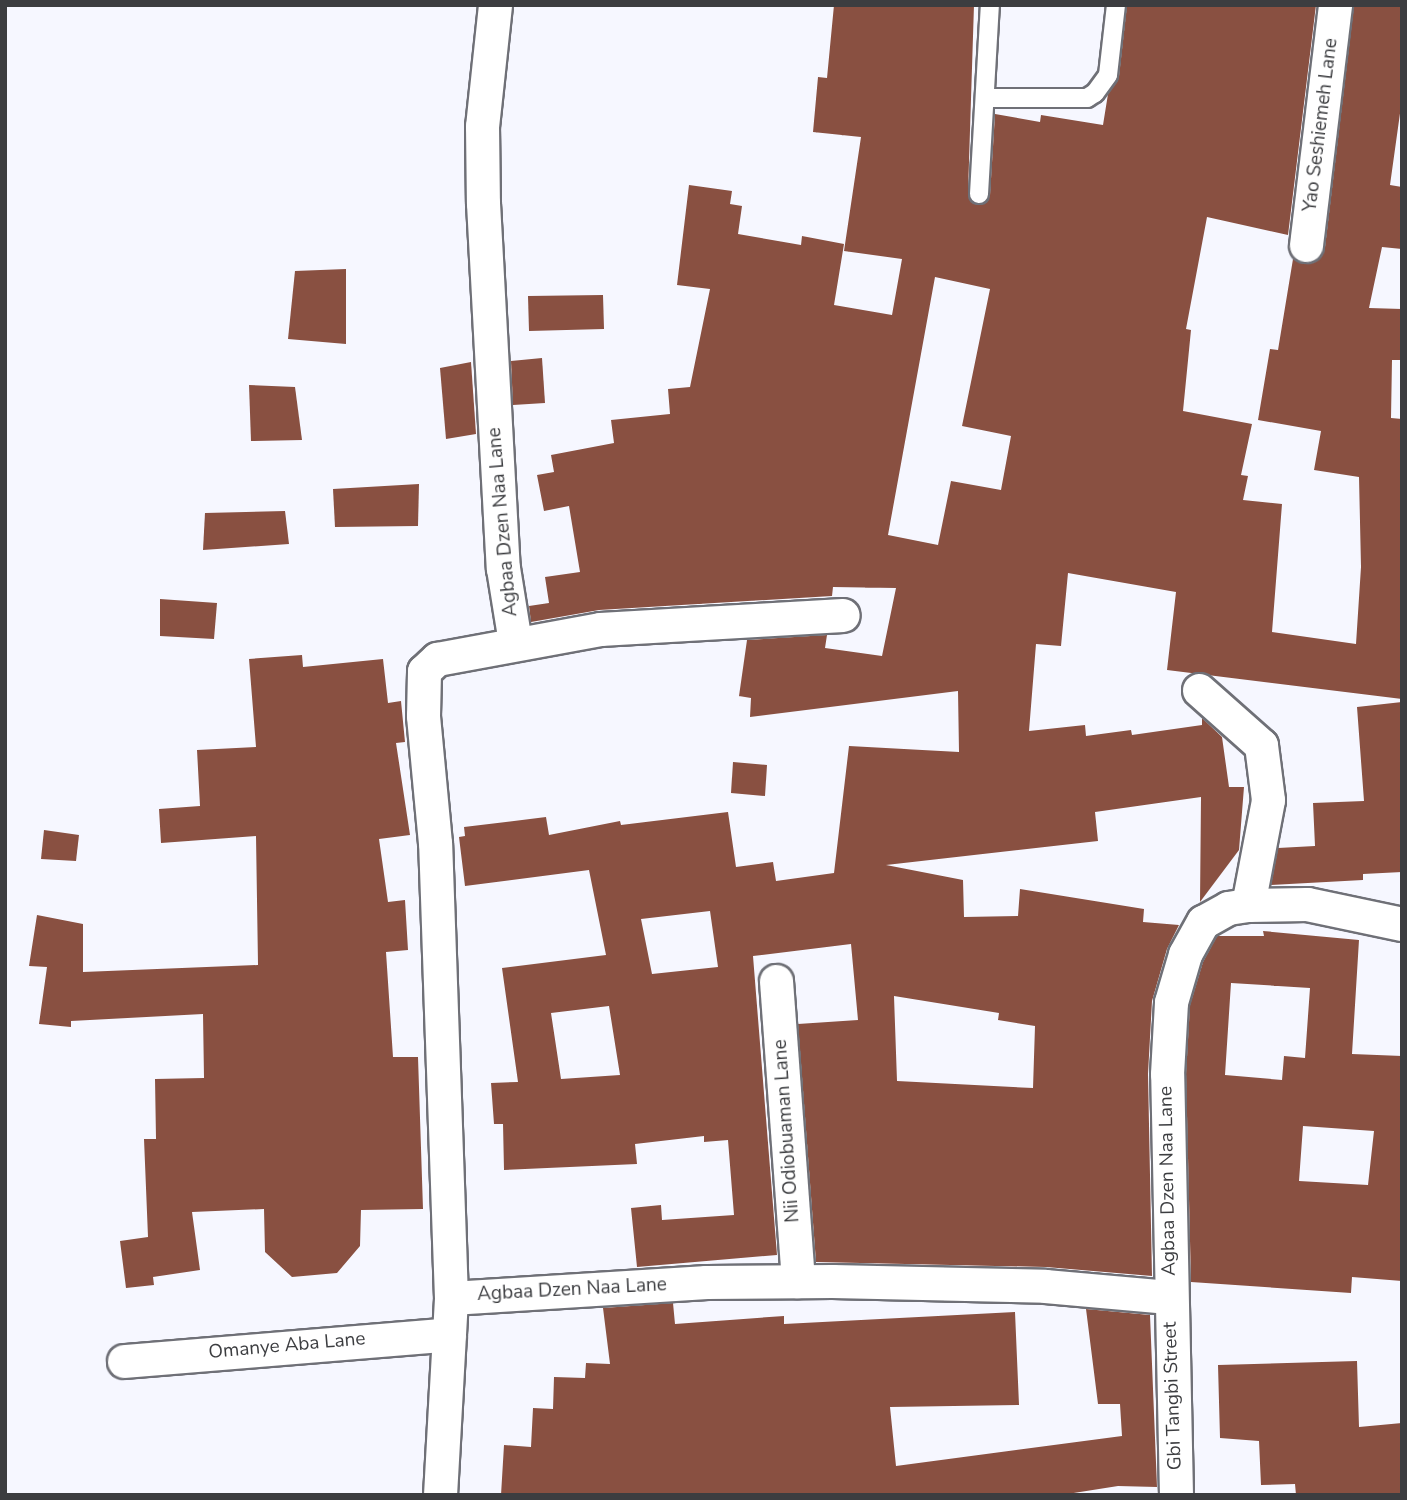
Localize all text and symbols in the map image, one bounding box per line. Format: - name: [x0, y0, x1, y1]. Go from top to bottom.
- street label: Yao Seshiemeh Lane: [1299, 37, 1343, 213]
- street label: Agbaa Dzen Naa Lane: [483, 426, 523, 618]
- street label: Nii Odiobuaman Lane: [769, 1039, 805, 1223]
- street label: Agbaa Dzen Naa Lane: [1155, 1086, 1181, 1276]
- street label: Agbaa Dzen Naa Lane: [477, 1274, 667, 1306]
- street label: Gbi Tangbi Street: [1159, 1321, 1187, 1471]
- street label: Omanye Aba Lane: [208, 1328, 366, 1364]

